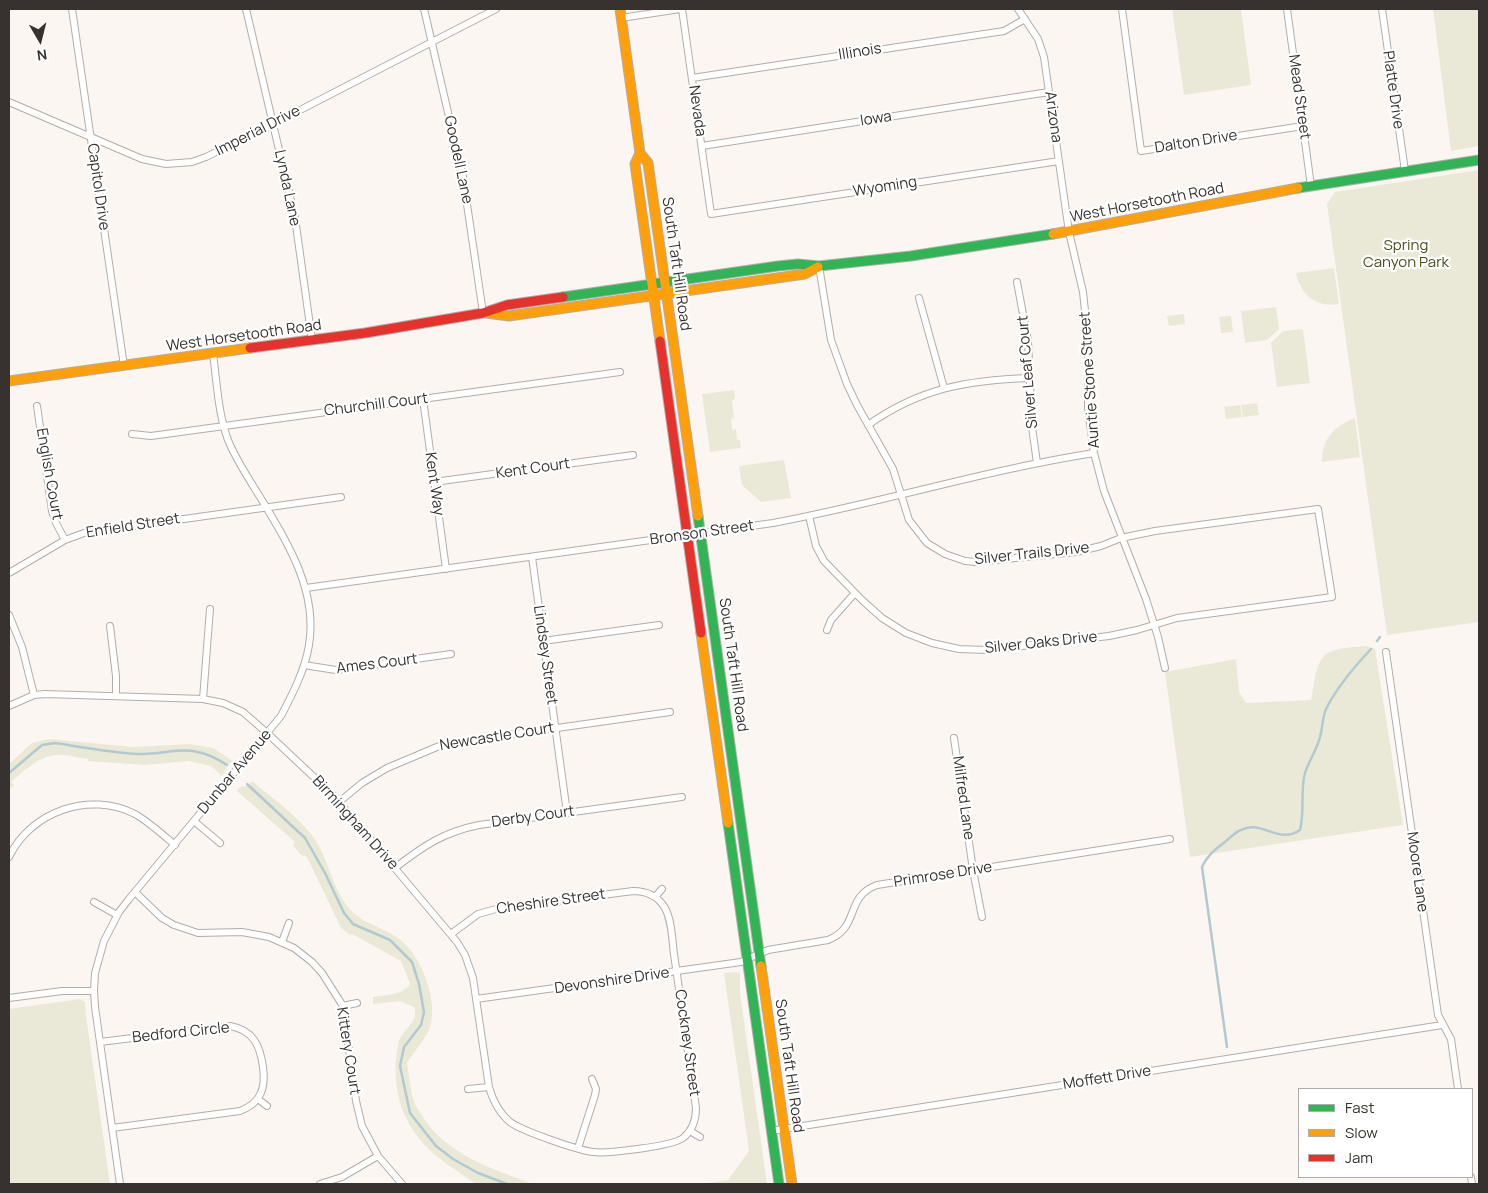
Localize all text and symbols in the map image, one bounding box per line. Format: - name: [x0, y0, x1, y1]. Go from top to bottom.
- north arrow: [15, 15, 65, 65]
- street label: Illinois: [837, 40, 883, 64]
- text: N: [36, 45, 48, 65]
- street label: Platte Drive: [1379, 50, 1407, 130]
- street label: Mead Street: [1284, 53, 1314, 141]
- street label: Nevada: [685, 84, 709, 138]
- street label: Arizona: [1040, 90, 1066, 144]
- street label: Imperial Drive: [213, 102, 303, 160]
- street label: Iowa: [859, 108, 893, 130]
- street label: Goodell Lane: [440, 114, 476, 206]
- street label: Dalton Drive: [1153, 127, 1239, 157]
- street label: Capitol Drive: [83, 142, 113, 232]
- street label: Lynda Lane: [270, 148, 304, 228]
- street label: Wyoming: [852, 173, 918, 201]
- street label: West Horsetooth Road: [1068, 179, 1226, 227]
- street label: South Taft Hill Road: [658, 196, 694, 332]
- park label: Spring Canyon Park: [1363, 237, 1449, 272]
- street label: Auntie Stone Street: [1076, 311, 1104, 449]
- street label: Silver Leaf Court: [1014, 315, 1042, 429]
- street label: West Horsetooth Road: [165, 316, 323, 356]
- street label: Churchill Court: [323, 390, 429, 420]
- street label: English Court: [32, 427, 66, 521]
- street label: Kent Way: [421, 451, 447, 517]
- street label: Kent Court: [495, 455, 571, 483]
- street label: Enfield Street: [85, 510, 181, 542]
- street label: Bronson Street: [649, 517, 755, 549]
- street label: Silver Trails Drive: [974, 539, 1090, 569]
- street label: South Taft Hill Road: [715, 597, 751, 733]
- street label: Lindsey Street: [529, 604, 561, 706]
- street label: Silver Oaks Drive: [984, 628, 1098, 658]
- street label: Ames Court: [335, 650, 419, 678]
- street label: Newcastle Court: [438, 719, 556, 755]
- street label: Dunbar Avenue: [194, 726, 276, 818]
- street label: Milfred Lane: [948, 755, 978, 841]
- street label: Birmingham Drive: [308, 772, 402, 874]
- street label: Derby Court: [490, 802, 576, 832]
- street label: Moore Lane: [1402, 831, 1432, 913]
- street label: Primrose Drive: [892, 858, 994, 892]
- street label: Cheshire Street: [495, 885, 607, 919]
- street label: Devonshire Drive: [553, 964, 671, 998]
- street label: Cockney Street: [671, 988, 703, 1098]
- street label: South Taft Hill Road: [771, 998, 807, 1134]
- street label: Kittery Court: [332, 1006, 364, 1096]
- street label: Bedford Circle: [131, 1019, 231, 1047]
- street label: Moffett Drive: [1062, 1062, 1152, 1094]
- legend: [1298, 1088, 1473, 1178]
- text: Fast: [1345, 1097, 1374, 1118]
- text: Slow: [1345, 1122, 1378, 1143]
- text: Jam: [1345, 1147, 1373, 1168]

